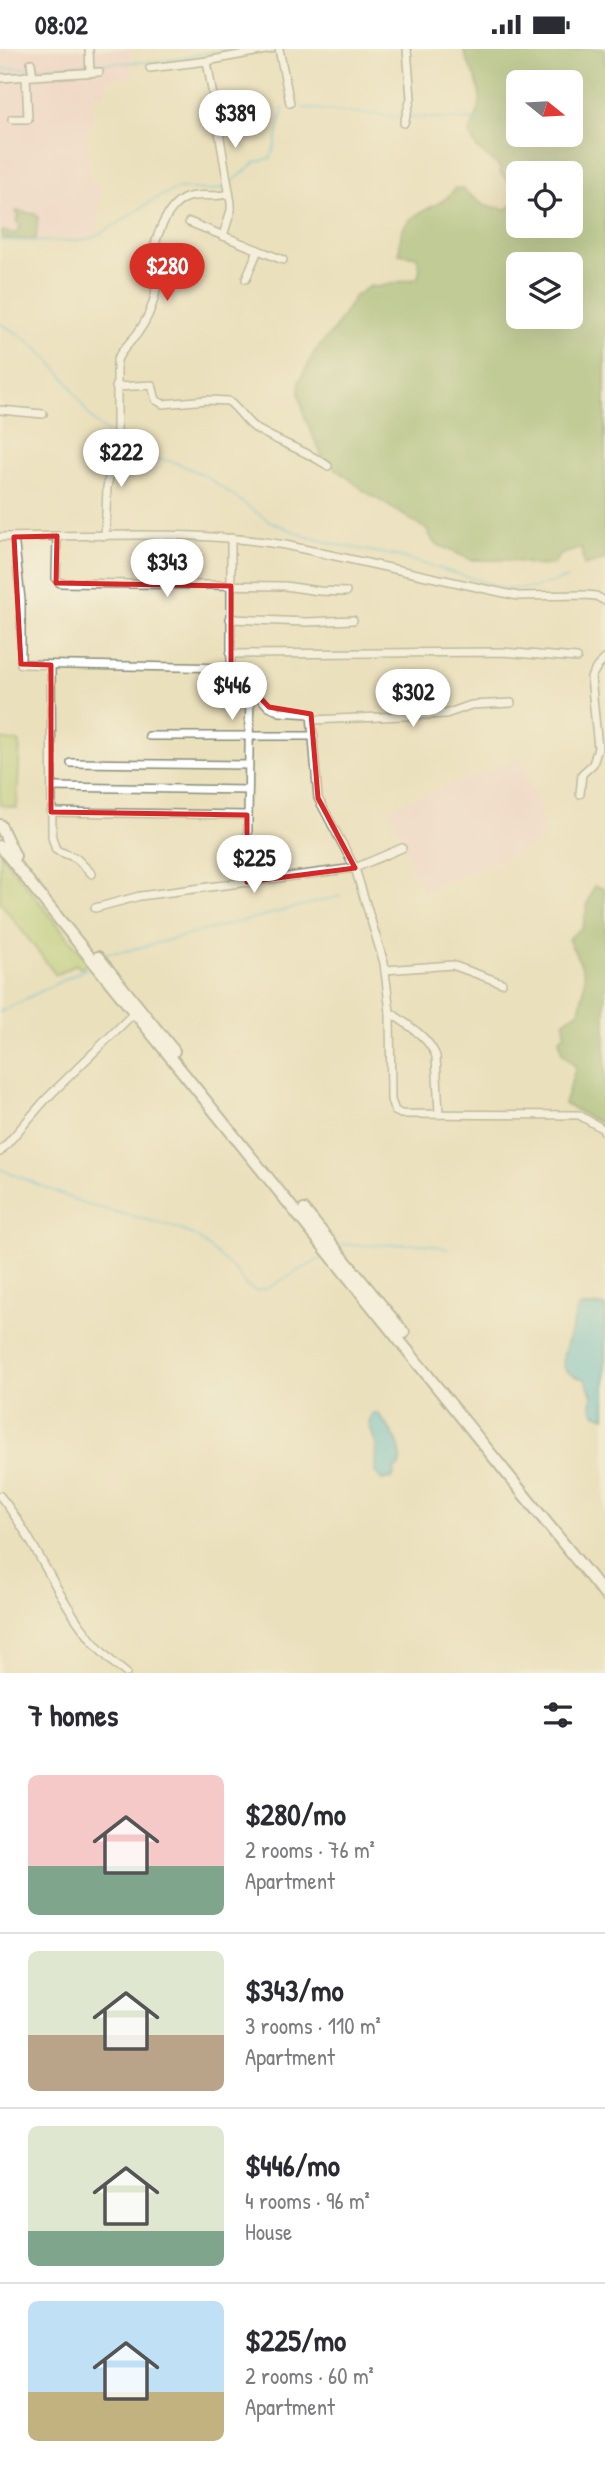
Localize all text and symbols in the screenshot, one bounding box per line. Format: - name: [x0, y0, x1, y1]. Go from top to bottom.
- text: 08:02: [35, 7, 88, 42]
- north arrow: [506, 70, 583, 147]
- map controls: [506, 70, 583, 329]
- pin: $389: [194, 91, 276, 150]
- text: $389: [215, 97, 255, 128]
- button: locate: [506, 161, 583, 238]
- pin: $280: [126, 243, 208, 303]
- text: $280: [146, 250, 188, 281]
- button: layers: [506, 252, 583, 329]
- pin: $222: [80, 429, 162, 489]
- text: $222: [99, 436, 143, 467]
- pin: $343: [126, 539, 208, 599]
- text: $343: [147, 546, 187, 577]
- pin: $446: [191, 663, 273, 722]
- text: $446: [213, 669, 251, 700]
- pin: $302: [372, 669, 454, 729]
- text: $302: [391, 676, 435, 707]
- pin: $225: [213, 835, 295, 895]
- text: $225: [233, 842, 275, 873]
- text: 7 homes: [28, 1695, 118, 1735]
- icon: filters: [539, 1696, 577, 1734]
- text: $280/mo: [245, 1794, 346, 1834]
- icon: home: [84, 1803, 168, 1887]
- text: 2 rooms · 76 m²: [245, 1834, 375, 1865]
- text: Apartment: [245, 1865, 335, 1896]
- text: $343/mo: [245, 1970, 344, 2010]
- icon: home: [84, 1979, 168, 2063]
- text: 3 rooms · 110 m²: [245, 2010, 381, 2041]
- text: Apartment: [245, 2041, 335, 2072]
- text: $446/mo: [245, 2145, 340, 2185]
- icon: home: [84, 2154, 168, 2238]
- text: 4 rooms · 96 m²: [245, 2185, 370, 2216]
- text: House: [245, 2216, 292, 2247]
- text: $225/mo: [245, 2320, 346, 2360]
- icon: home: [84, 2329, 168, 2413]
- text: 2 rooms · 60 m²: [245, 2360, 374, 2391]
- text: Apartment: [245, 2391, 335, 2422]

